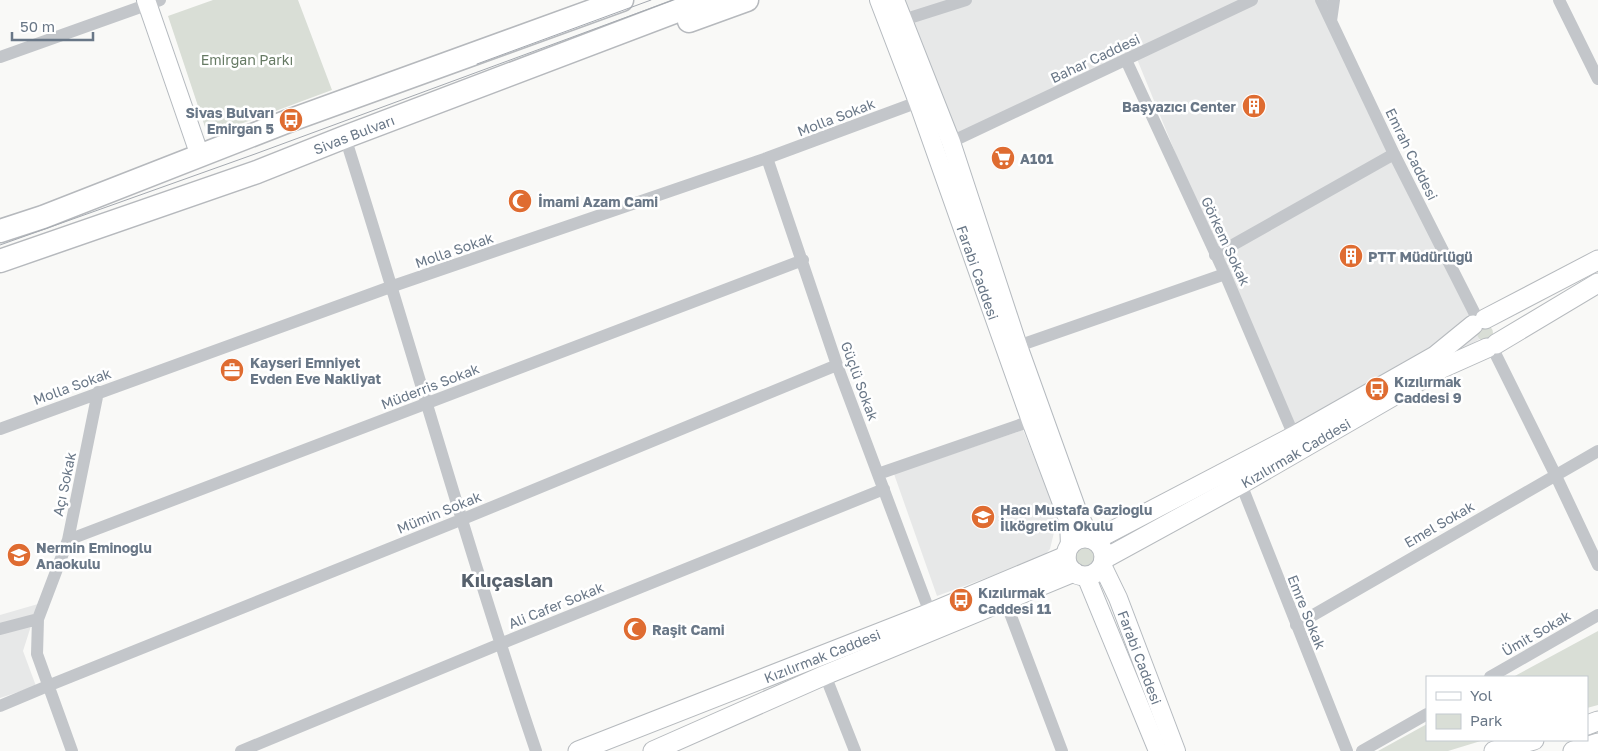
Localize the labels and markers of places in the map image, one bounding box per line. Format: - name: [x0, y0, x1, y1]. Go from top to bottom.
- building icon: Başyazıcı Center: [1241, 93, 1267, 119]
- place label: Başyazıcı Center: [1122, 98, 1237, 115]
- place label: Sivas Bulvarı Emirgan 5: [185, 104, 274, 137]
- bus stop icon: Sivas Bulvarı Emirgan 5: [278, 107, 304, 133]
- supermarket icon: A101: [990, 145, 1016, 171]
- place label: A101: [1020, 150, 1053, 167]
- mosque icon: İmami Azam Cami: [507, 188, 533, 214]
- place label: İmami Azam Cami: [538, 193, 658, 210]
- building icon: PTT Müdürlüğü: [1338, 243, 1364, 269]
- place label: PTT Müdürlüğü: [1368, 248, 1473, 265]
- place label: Kayseri Emniyet Evden Eve Nakliyat: [250, 354, 381, 387]
- office icon: Kayseri Emniyet Evden Eve Nakliyat: [219, 357, 245, 383]
- place label: Kızılırmak Caddesi 9: [1394, 373, 1462, 406]
- bus stop icon: Kızılırmak Caddesi 9: [1364, 376, 1390, 402]
- place label: Hacı Mustafa Gazioğlu İlköğretim Okulu: [1000, 501, 1152, 534]
- school or university icon: Hacı Mustafa Gazioğlu İlköğretim Okulu: [970, 504, 996, 530]
- place label: Nermin Eminoğlu Anaokulu: [36, 539, 152, 572]
- school or university icon: Nermin Eminoğlu Anaokulu: [6, 542, 32, 568]
- place label: Kızılırmak Caddesi 11: [978, 584, 1051, 617]
- bus stop icon: Kızılırmak Caddesi 11: [948, 587, 974, 613]
- mosque icon: Raşit Cami: [622, 616, 648, 642]
- place label: Raşit Cami: [652, 621, 725, 638]

